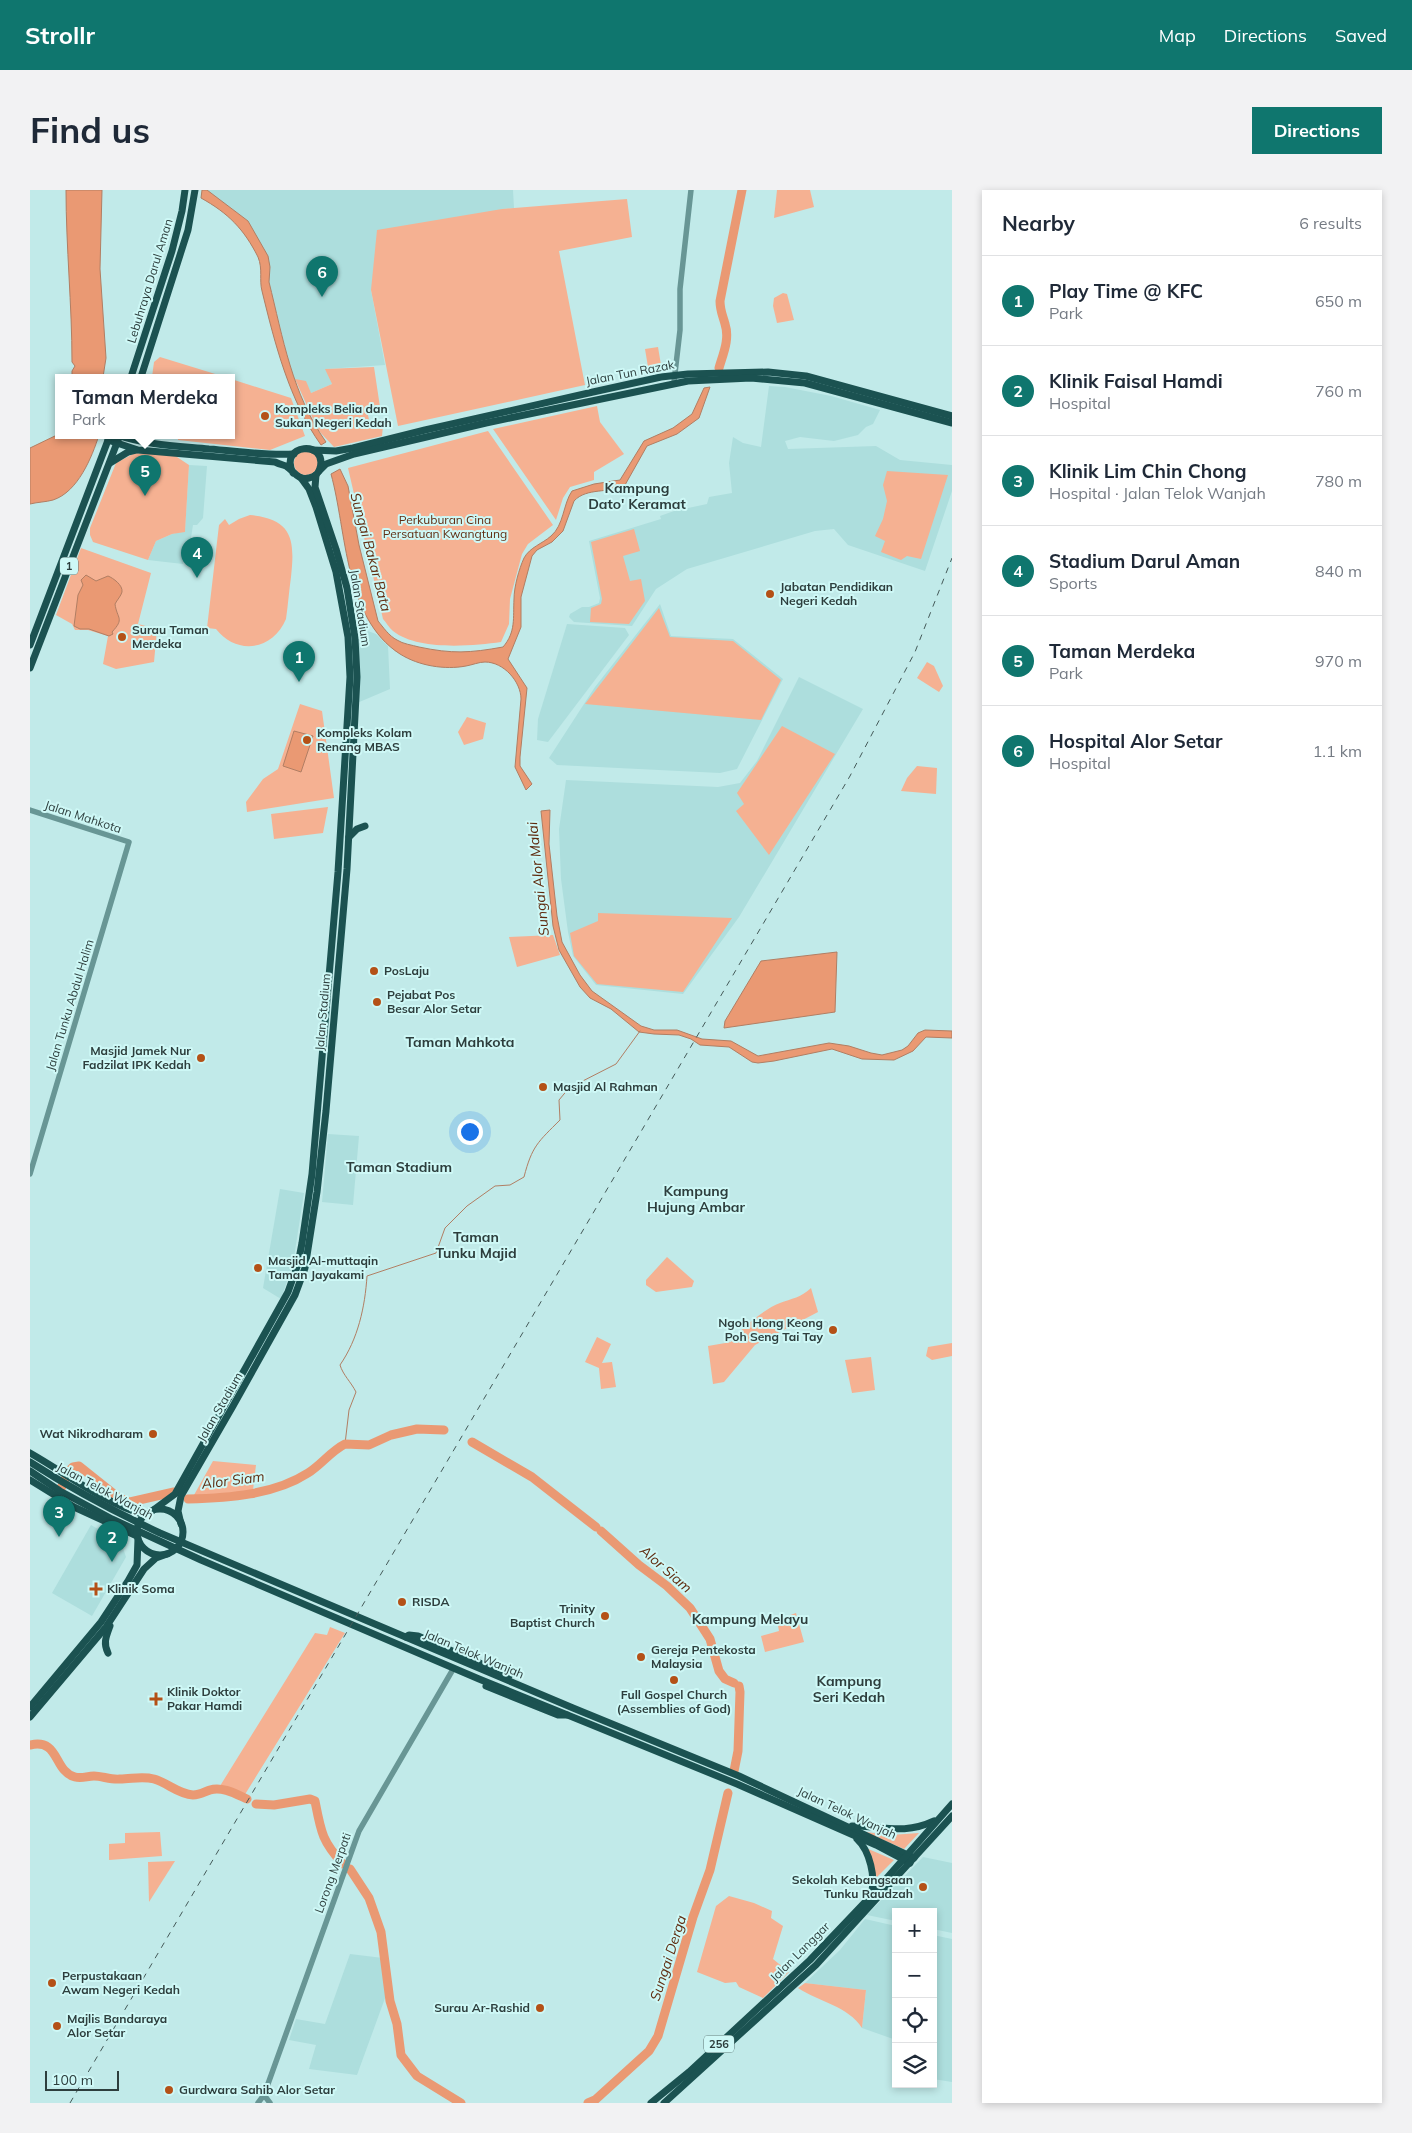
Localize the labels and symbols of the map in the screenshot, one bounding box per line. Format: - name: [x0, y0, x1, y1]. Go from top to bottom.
- street label: Lebuhraya Darul Aman: [123, 217, 176, 345]
- pin: 6: [306, 256, 338, 297]
- street label: Jalan Tun Razak: [584, 356, 676, 388]
- place label: Kompleks Belia dan Sukan Negeri Kedah: [275, 401, 392, 430]
- marker: Kompleks Belia dan Sukan Negeri Kedah: [259, 410, 271, 422]
- pin: 5: [129, 455, 161, 496]
- district label: Kampung Dato' Keramat: [588, 479, 686, 513]
- water label: Sungai Bakar Bata: [346, 491, 396, 613]
- park label: Perkuburan Cina Persatuan Kwangtung: [383, 512, 507, 541]
- pin: 4: [181, 537, 213, 578]
- road number: 1: [60, 558, 78, 574]
- street label: Jalan Stadium: [347, 568, 374, 647]
- place label: Jabatan Pendidikan Negeri Kedah: [780, 579, 893, 608]
- marker: Jabatan Pendidikan Negeri Kedah: [764, 588, 776, 600]
- place label: Surau Taman Merdeka: [132, 622, 209, 651]
- marker: Surau Taman Merdeka: [116, 631, 128, 643]
- pin: 1: [283, 641, 315, 682]
- place label: Kompleks Kolam Renang MBAS: [317, 725, 412, 754]
- marker: Kompleks Kolam Renang MBAS: [301, 734, 313, 746]
- street label: Jalan Mahkota: [43, 797, 124, 836]
- water label: Sungai Alor Malai: [523, 820, 553, 937]
- street label: Jalan Tunku Abdul Halim: [42, 937, 97, 1072]
- place label: PosLaju: [384, 963, 429, 978]
- marker: PosLaju: [368, 965, 380, 977]
- street label: Jalan Stadium: [312, 973, 333, 1051]
- place label: Pejabat Pos Besar Alor Setar: [387, 987, 482, 1016]
- marker: Pejabat Pos Besar Alor Setar: [371, 996, 383, 1008]
- district label: Taman Mahkota: [406, 1033, 514, 1051]
- place label: Masjid Jamek Nur Fadzilat IPK Kedah: [82, 1043, 191, 1072]
- marker: Masjid Jamek Nur Fadzilat IPK Kedah: [195, 1052, 207, 1064]
- place label: Masjid Al Rahman: [553, 1079, 658, 1094]
- marker: Masjid Al Rahman: [537, 1081, 549, 1093]
- your location: [457, 1119, 483, 1145]
- district label: Taman Stadium: [346, 1158, 452, 1176]
- district label: Kampung Hujung Ambar: [647, 1182, 746, 1216]
- district label: Taman Tunku Majid: [435, 1228, 517, 1262]
- place label: Masjid Al-muttaqin Taman Jayakami: [268, 1253, 378, 1282]
- marker: Masjid Al-muttaqin Taman Jayakami: [252, 1262, 264, 1274]
- place label: Ngoh Hong Keong Poh Seng Tai Tay: [718, 1315, 823, 1344]
- marker: Ngoh Hong Keong Poh Seng Tai Tay: [827, 1324, 839, 1336]
- street label: Jalan Stadium: [194, 1369, 245, 1444]
- place label: Wat Nikrodharam: [39, 1426, 143, 1441]
- marker: Wat Nikrodharam: [147, 1428, 159, 1440]
- street label: Jalan Telok Wanjah: [54, 1459, 156, 1522]
- water label: Alor Siam: [200, 1467, 265, 1493]
- pin: 3: [43, 1496, 75, 1537]
- pin: 2: [96, 1521, 128, 1562]
- water label: Alor Siam: [636, 1541, 696, 1596]
- place label: Klinik Soma: [107, 1581, 175, 1596]
- marker: Klinik Soma: [89, 1582, 103, 1596]
- place label: RISDA: [412, 1594, 450, 1609]
- marker: RISDA: [396, 1596, 408, 1608]
- place label: Trinity Baptist Church: [510, 1601, 595, 1630]
- marker: Trinity Baptist Church: [599, 1610, 611, 1622]
- district label: Kampung Melayu: [692, 1610, 808, 1628]
- street label: Jalan Telok Wanjah: [422, 1626, 526, 1681]
- place label: Gereja Pentekosta Malaysia: [651, 1642, 756, 1671]
- marker: Gereja Pentekosta Malaysia: [635, 1651, 647, 1663]
- district label: Kampung Seri Kedah: [813, 1672, 885, 1706]
- marker: Full Gospel Church (Assemblies of God): [668, 1674, 680, 1686]
- place label: Klinik Doktor Pakar Hamdi: [167, 1684, 242, 1713]
- place label: Full Gospel Church (Assemblies of God): [617, 1687, 731, 1716]
- marker: Klinik Doktor Pakar Hamdi: [149, 1692, 163, 1706]
- street label: Jalan Telok Wanjah: [795, 1783, 899, 1842]
- street label: Lorong Merpati: [311, 1830, 354, 1915]
- place label: Sekolah Kebangsaan Tunku Raudzah: [792, 1872, 913, 1901]
- marker: Sekolah Kebangsaan Tunku Raudzah: [917, 1881, 929, 1893]
- water label: Sungai Derga: [646, 1913, 690, 2003]
- street label: Jalan Langgar: [767, 1918, 833, 1985]
- place label: Perpustakaan Awam Negeri Kedah: [62, 1968, 180, 1997]
- marker: Perpustakaan Awam Negeri Kedah: [46, 1977, 58, 1989]
- place label: Surau Ar-Rashid: [434, 2000, 530, 2015]
- marker: Surau Ar-Rashid: [534, 2002, 546, 2014]
- place label: Majlis Bandaraya Alor Setar: [67, 2011, 167, 2040]
- marker: Majlis Bandaraya Alor Setar: [51, 2020, 63, 2032]
- road number: 256: [704, 2036, 734, 2052]
- scale bar: [45, 2068, 119, 2091]
- place label: Gurdwara Sahib Alor Setar: [179, 2082, 335, 2097]
- marker: Gurdwara Sahib Alor Setar: [163, 2084, 175, 2096]

